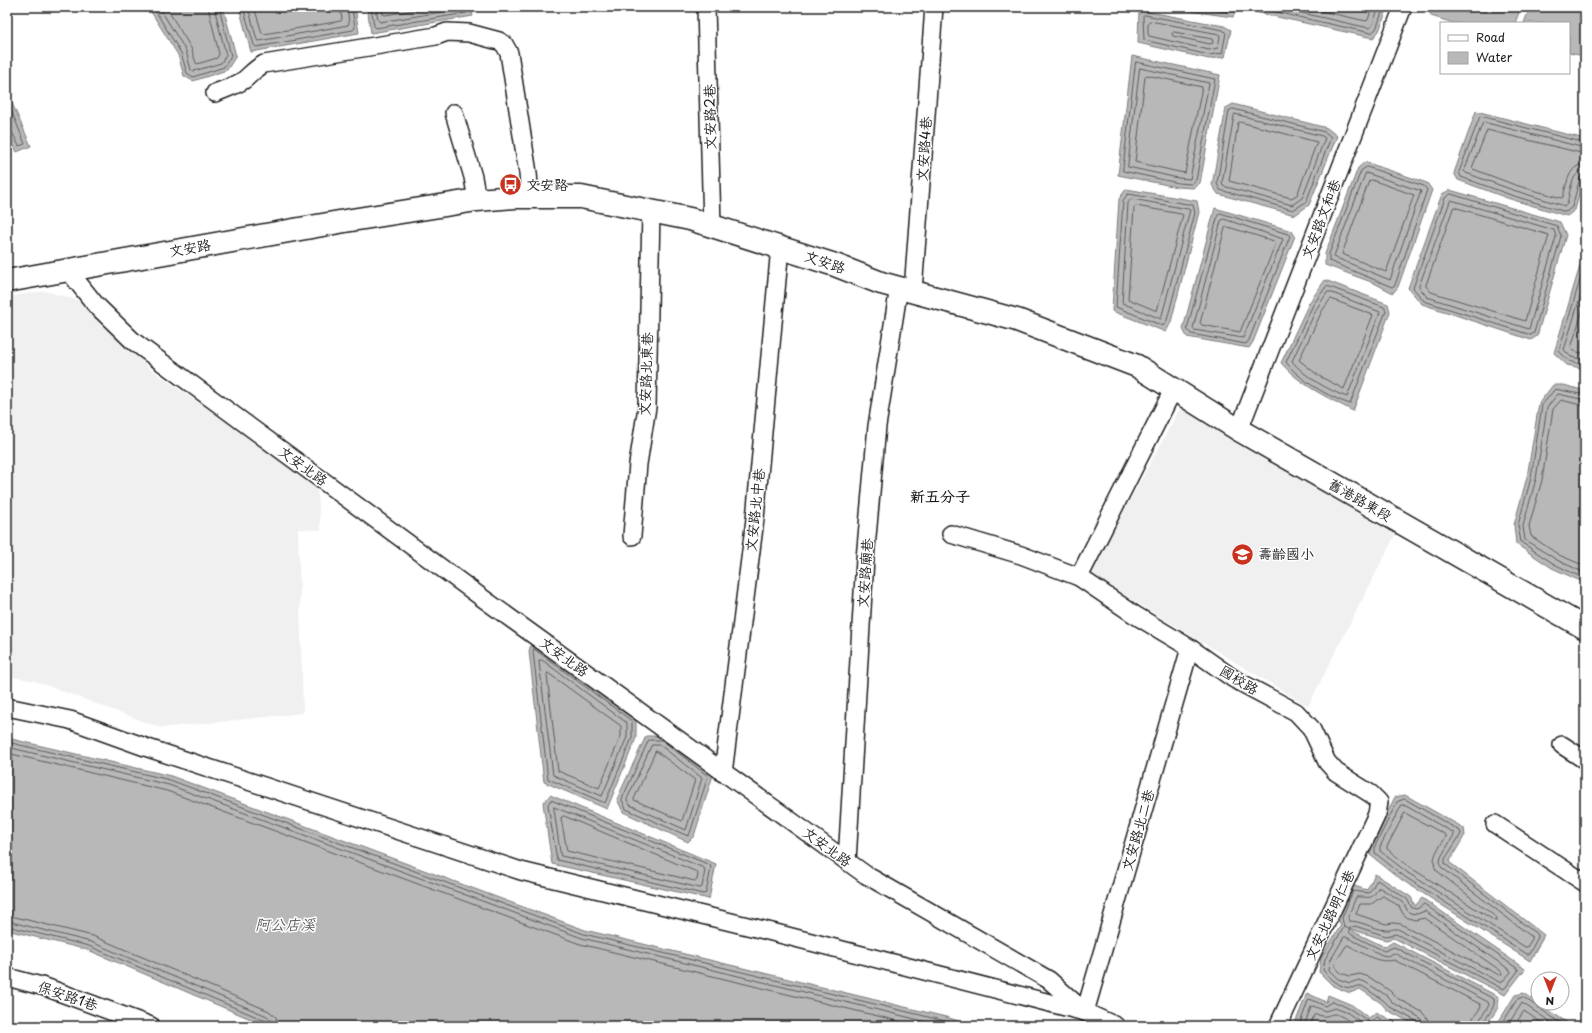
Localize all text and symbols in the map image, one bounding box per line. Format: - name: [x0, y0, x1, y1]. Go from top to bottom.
- legend: [1440, 22, 1570, 74]
- text: Road: [1476, 28, 1505, 46]
- text: Water: [1476, 48, 1513, 66]
- street label: 文安路2巷: [698, 83, 721, 150]
- street label: 文安路4巷: [911, 115, 936, 182]
- bus stop icon: 文安路: [498, 172, 524, 198]
- place label: 文安路: [526, 174, 568, 195]
- street label: 文安路文和巷: [1296, 175, 1346, 262]
- street label: 文安路: [167, 234, 212, 261]
- street label: 文安路: [802, 245, 848, 278]
- street label: 文安路北東巷: [634, 331, 657, 416]
- street label: 文安北路: [274, 441, 332, 491]
- street label: 文安路北中巷: [740, 466, 769, 553]
- street label: 舊港路東段: [1325, 473, 1396, 526]
- district label: 新五分子: [910, 484, 970, 507]
- street label: 文安路廟巷: [852, 536, 877, 609]
- school or university icon: 壽齡國小: [1230, 541, 1256, 567]
- place label: 壽齡國小: [1258, 543, 1314, 564]
- street label: 文安北路: [535, 632, 593, 682]
- street label: 國校路: [1216, 660, 1263, 699]
- street label: 文安路北二巷: [1116, 786, 1159, 873]
- street label: 文安北路: [798, 822, 856, 872]
- street label: 文安北路明仁巷: [1299, 865, 1360, 964]
- water label: 阿公店溪: [255, 912, 316, 935]
- north arrow: [1530, 971, 1570, 1011]
- street label: 保安路1巷: [35, 975, 102, 1016]
- text: N: [1545, 993, 1554, 1010]

